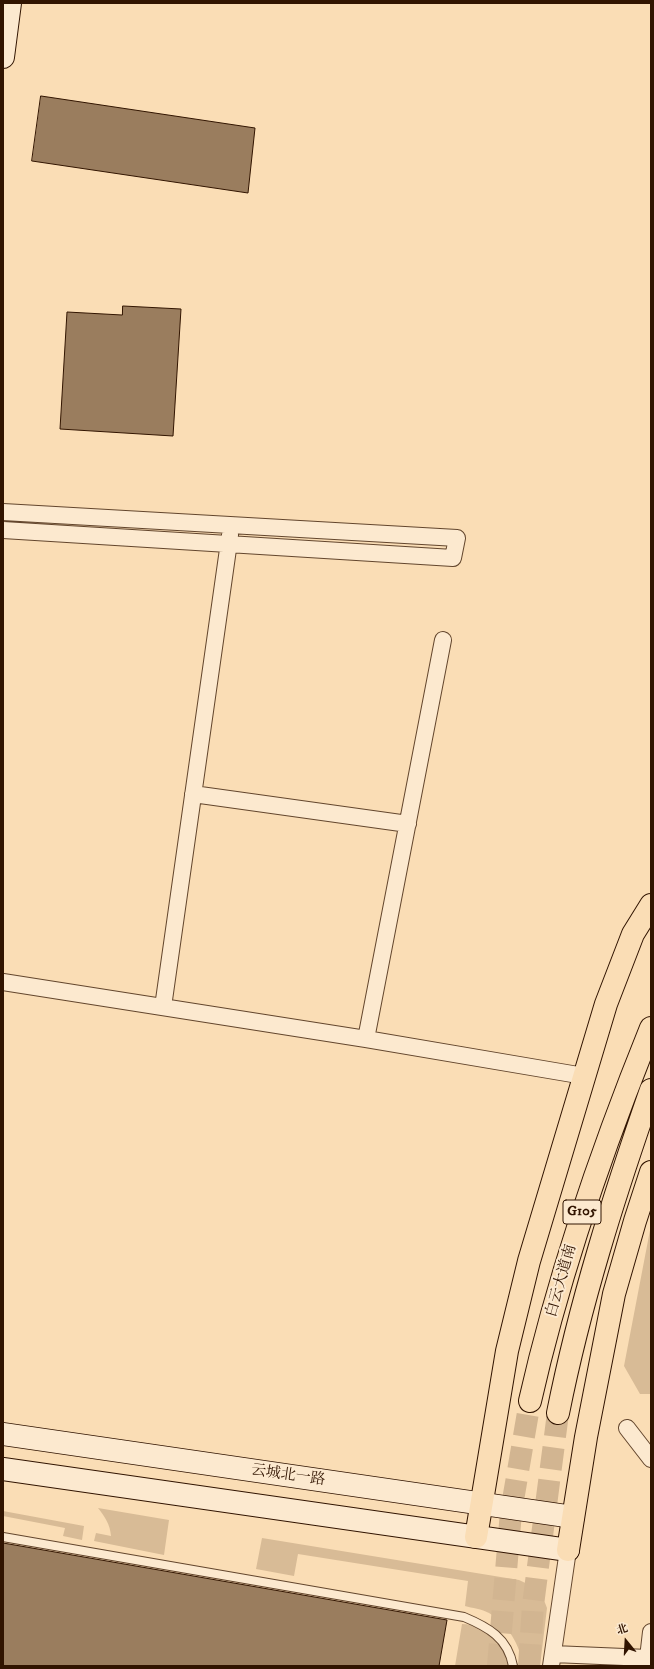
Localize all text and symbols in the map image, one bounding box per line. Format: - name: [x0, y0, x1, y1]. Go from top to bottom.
- road number: G105: [563, 1200, 601, 1224]
- street label: 白云大道南: [543, 1242, 581, 1320]
- street label: 云城北一路: [250, 1462, 326, 1490]
- north arrow: [606, 1621, 646, 1661]
- text: 北: [615, 1621, 630, 1638]

